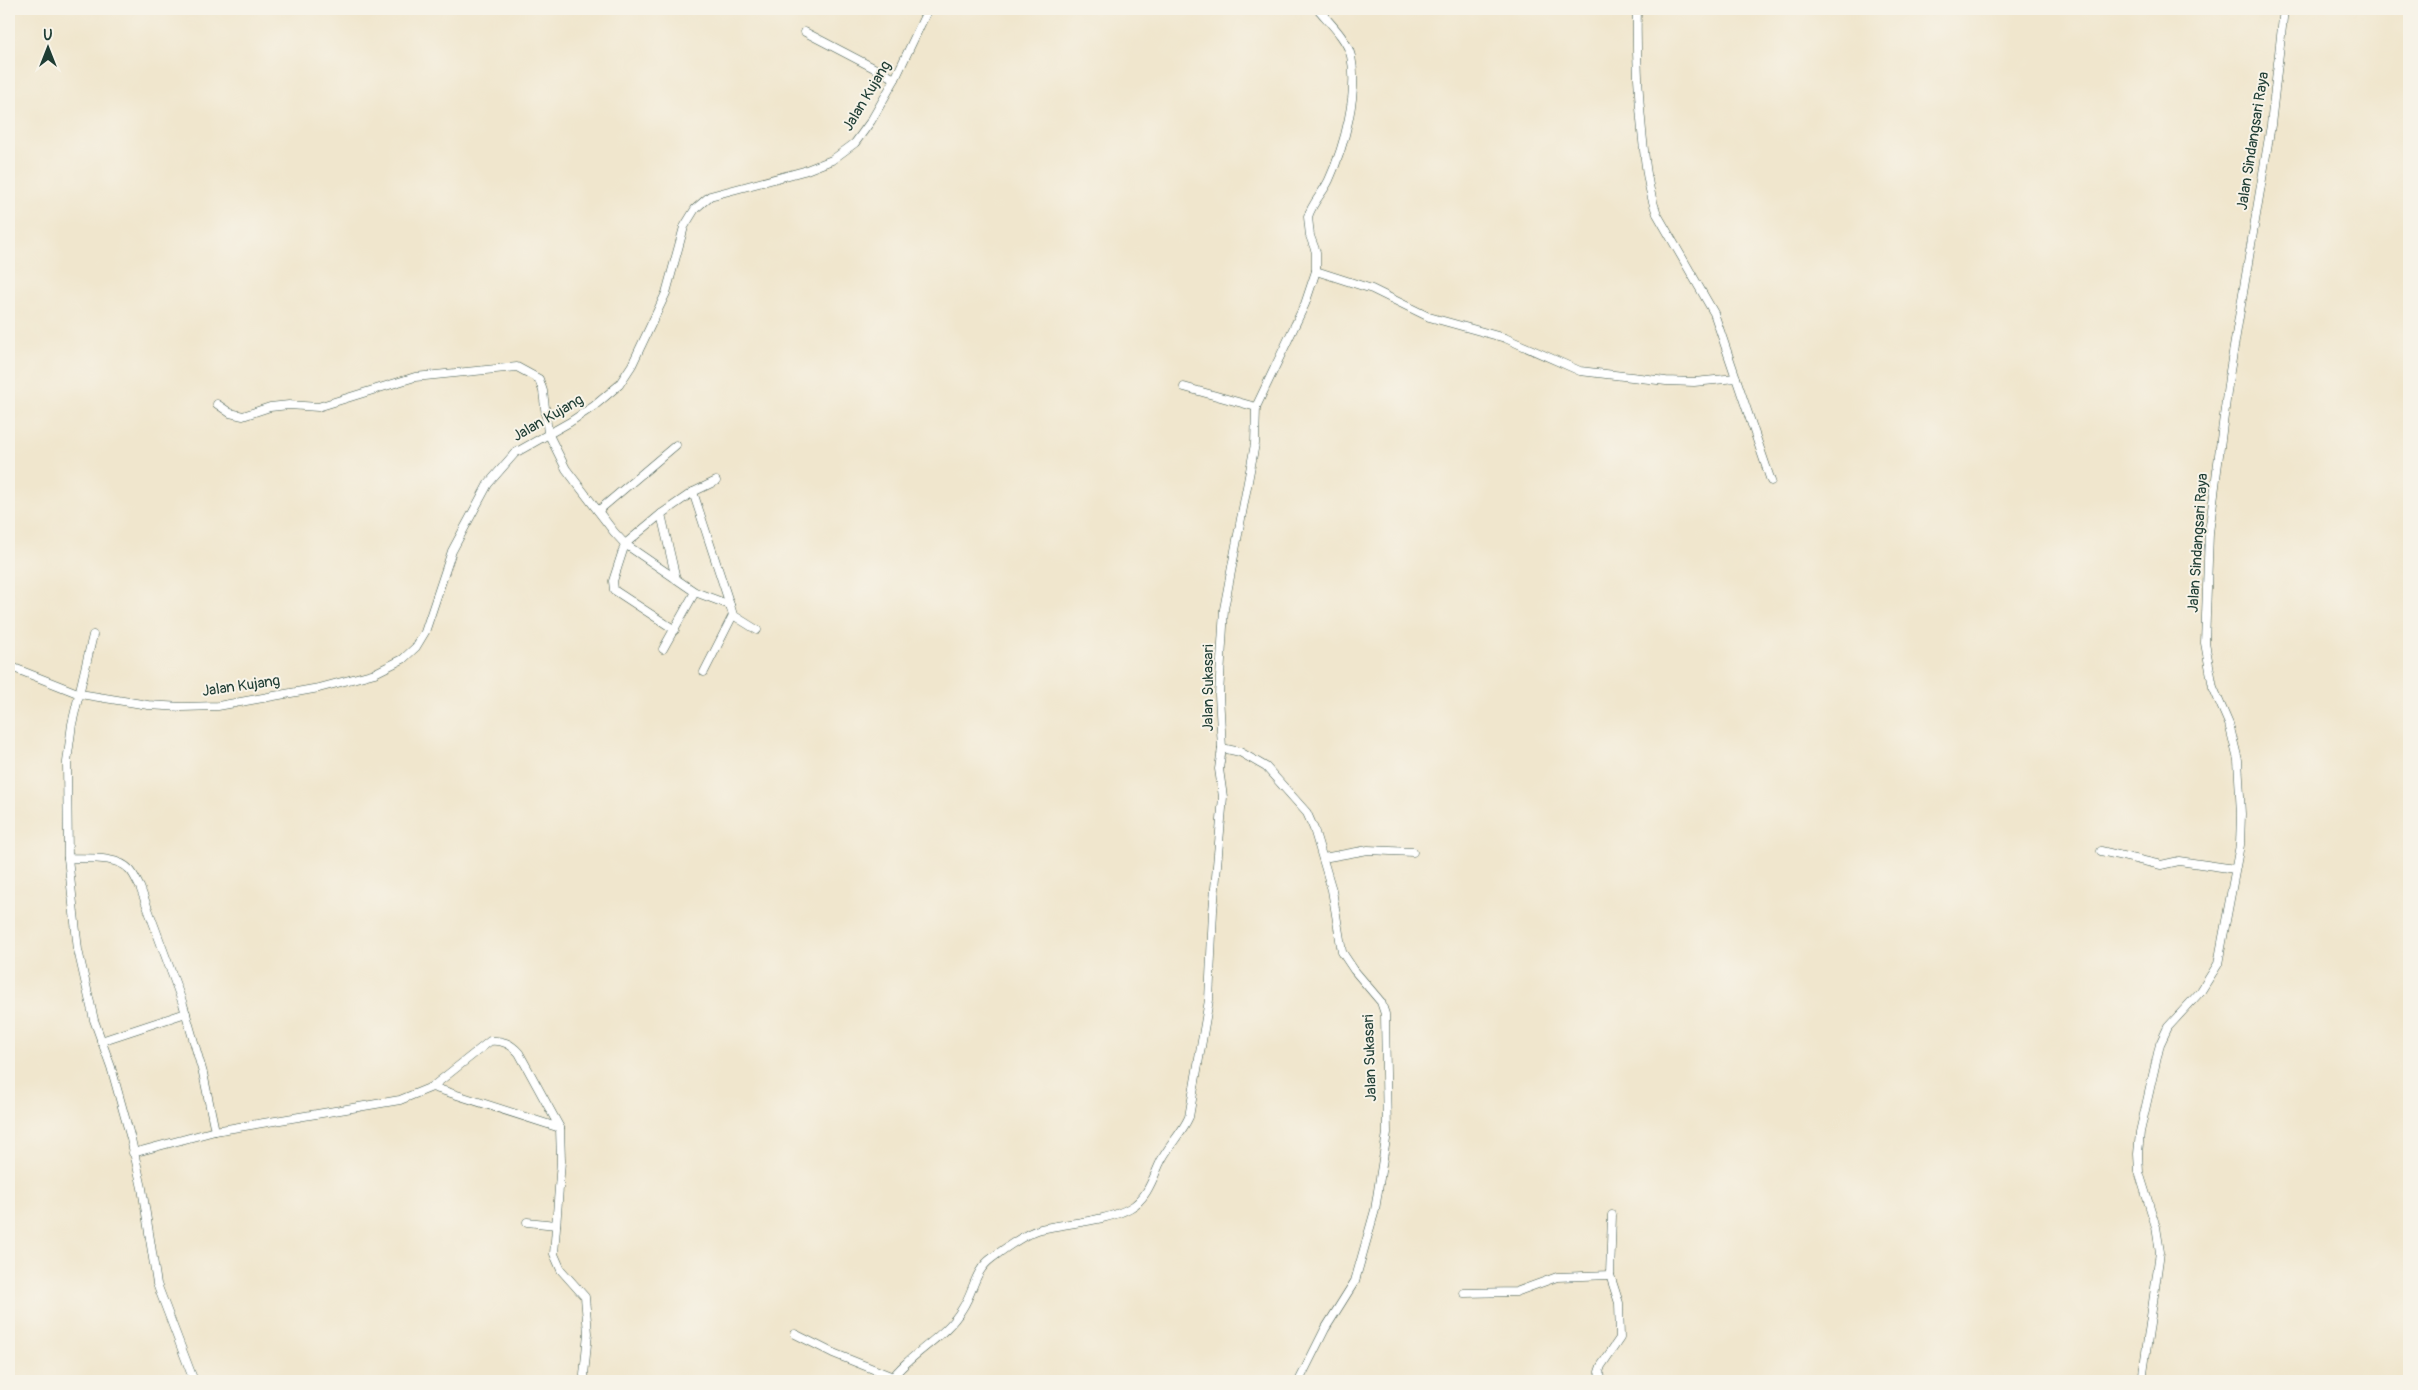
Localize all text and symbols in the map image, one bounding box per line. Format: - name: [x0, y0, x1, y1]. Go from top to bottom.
- north arrow: [22, 22, 72, 72]
- text: U: [43, 27, 53, 44]
- street label: Jalan Kujang: [839, 57, 895, 135]
- street label: Jalan Sindangsari Raya: [2233, 71, 2273, 211]
- street label: Jalan Kujang: [509, 390, 587, 446]
- street label: Jalan Sindangsari Raya: [2184, 473, 2212, 613]
- street label: Jalan Sukasari: [1199, 644, 1218, 732]
- street label: Jalan Kujang: [201, 671, 281, 701]
- street label: Jalan Sukasari: [1359, 1014, 1381, 1102]

